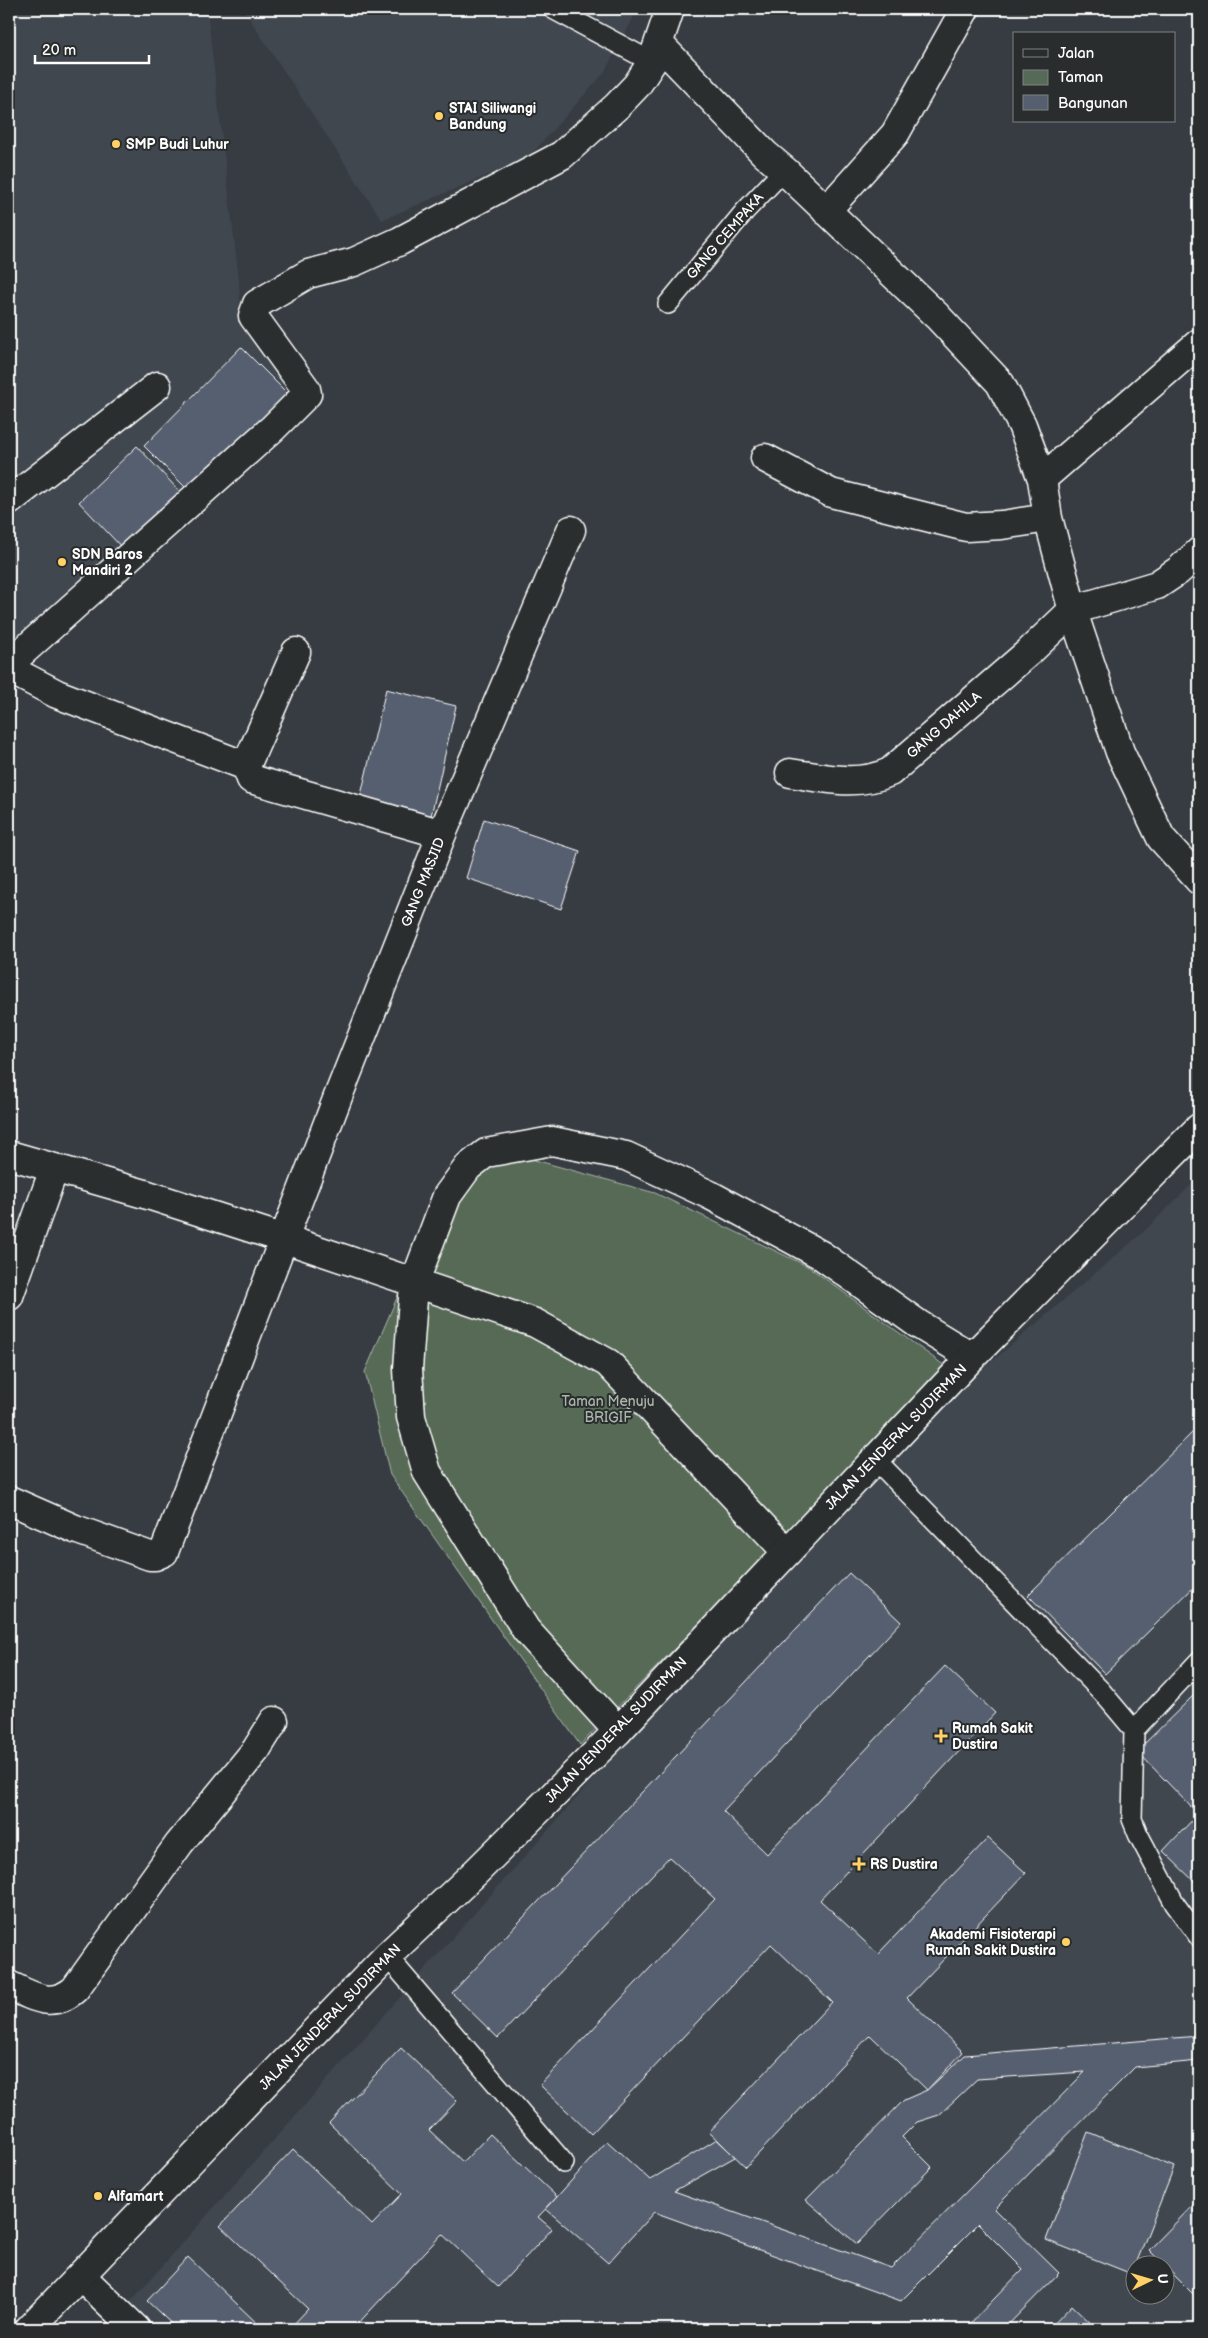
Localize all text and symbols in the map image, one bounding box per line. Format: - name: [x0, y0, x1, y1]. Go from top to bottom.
- scale bar: [35, 32, 149, 64]
- legend: [1013, 32, 1176, 122]
- text: 20 m: [42, 41, 76, 60]
- text: Jalan: [1058, 44, 1094, 63]
- text: Taman: [1058, 68, 1103, 87]
- text: Bangunan: [1058, 94, 1128, 113]
- place label: STAI Siliwangi Bandung: [449, 100, 536, 133]
- marker: STAI Siliwangi Bandung: [433, 110, 445, 122]
- place label: SMP Budi Luhur: [126, 136, 229, 153]
- marker: SMP Budi Luhur: [110, 138, 122, 150]
- street label: GANG CEMPAKA: [683, 189, 767, 283]
- place label: SDN Baros Mandiri 2: [72, 546, 143, 579]
- marker: SDN Baros Mandiri 2: [56, 556, 68, 568]
- street label: GANG DAHILA: [903, 688, 985, 762]
- street label: GANG MASJID: [397, 835, 449, 929]
- street label: JALAN JENDERAL SUDIRMAN: [822, 1360, 970, 1514]
- park label: Taman Menuju BRIGIF: [561, 1393, 655, 1426]
- street label: JALAN JENDERAL SUDIRMAN: [542, 1653, 690, 1807]
- place label: Rumah Sakit Dustira: [952, 1720, 1033, 1753]
- marker: Rumah Sakit Dustira: [934, 1729, 948, 1743]
- place label: RS Dustira: [870, 1856, 938, 1873]
- marker: RS Dustira: [852, 1857, 866, 1871]
- place label: Akademi Fisioterapi Rumah Sakit Dustira: [926, 1926, 1056, 1959]
- marker: Akademi Fisioterapi Rumah Sakit Dustira: [1060, 1936, 1072, 1948]
- street label: JALAN JENDERAL SUDIRMAN: [256, 1940, 404, 2094]
- place label: Alfamart: [107, 2188, 164, 2205]
- marker: Alfamart: [92, 2190, 104, 2202]
- north arrow: [1126, 2256, 1176, 2306]
- text: U: [1154, 2273, 1171, 2285]

